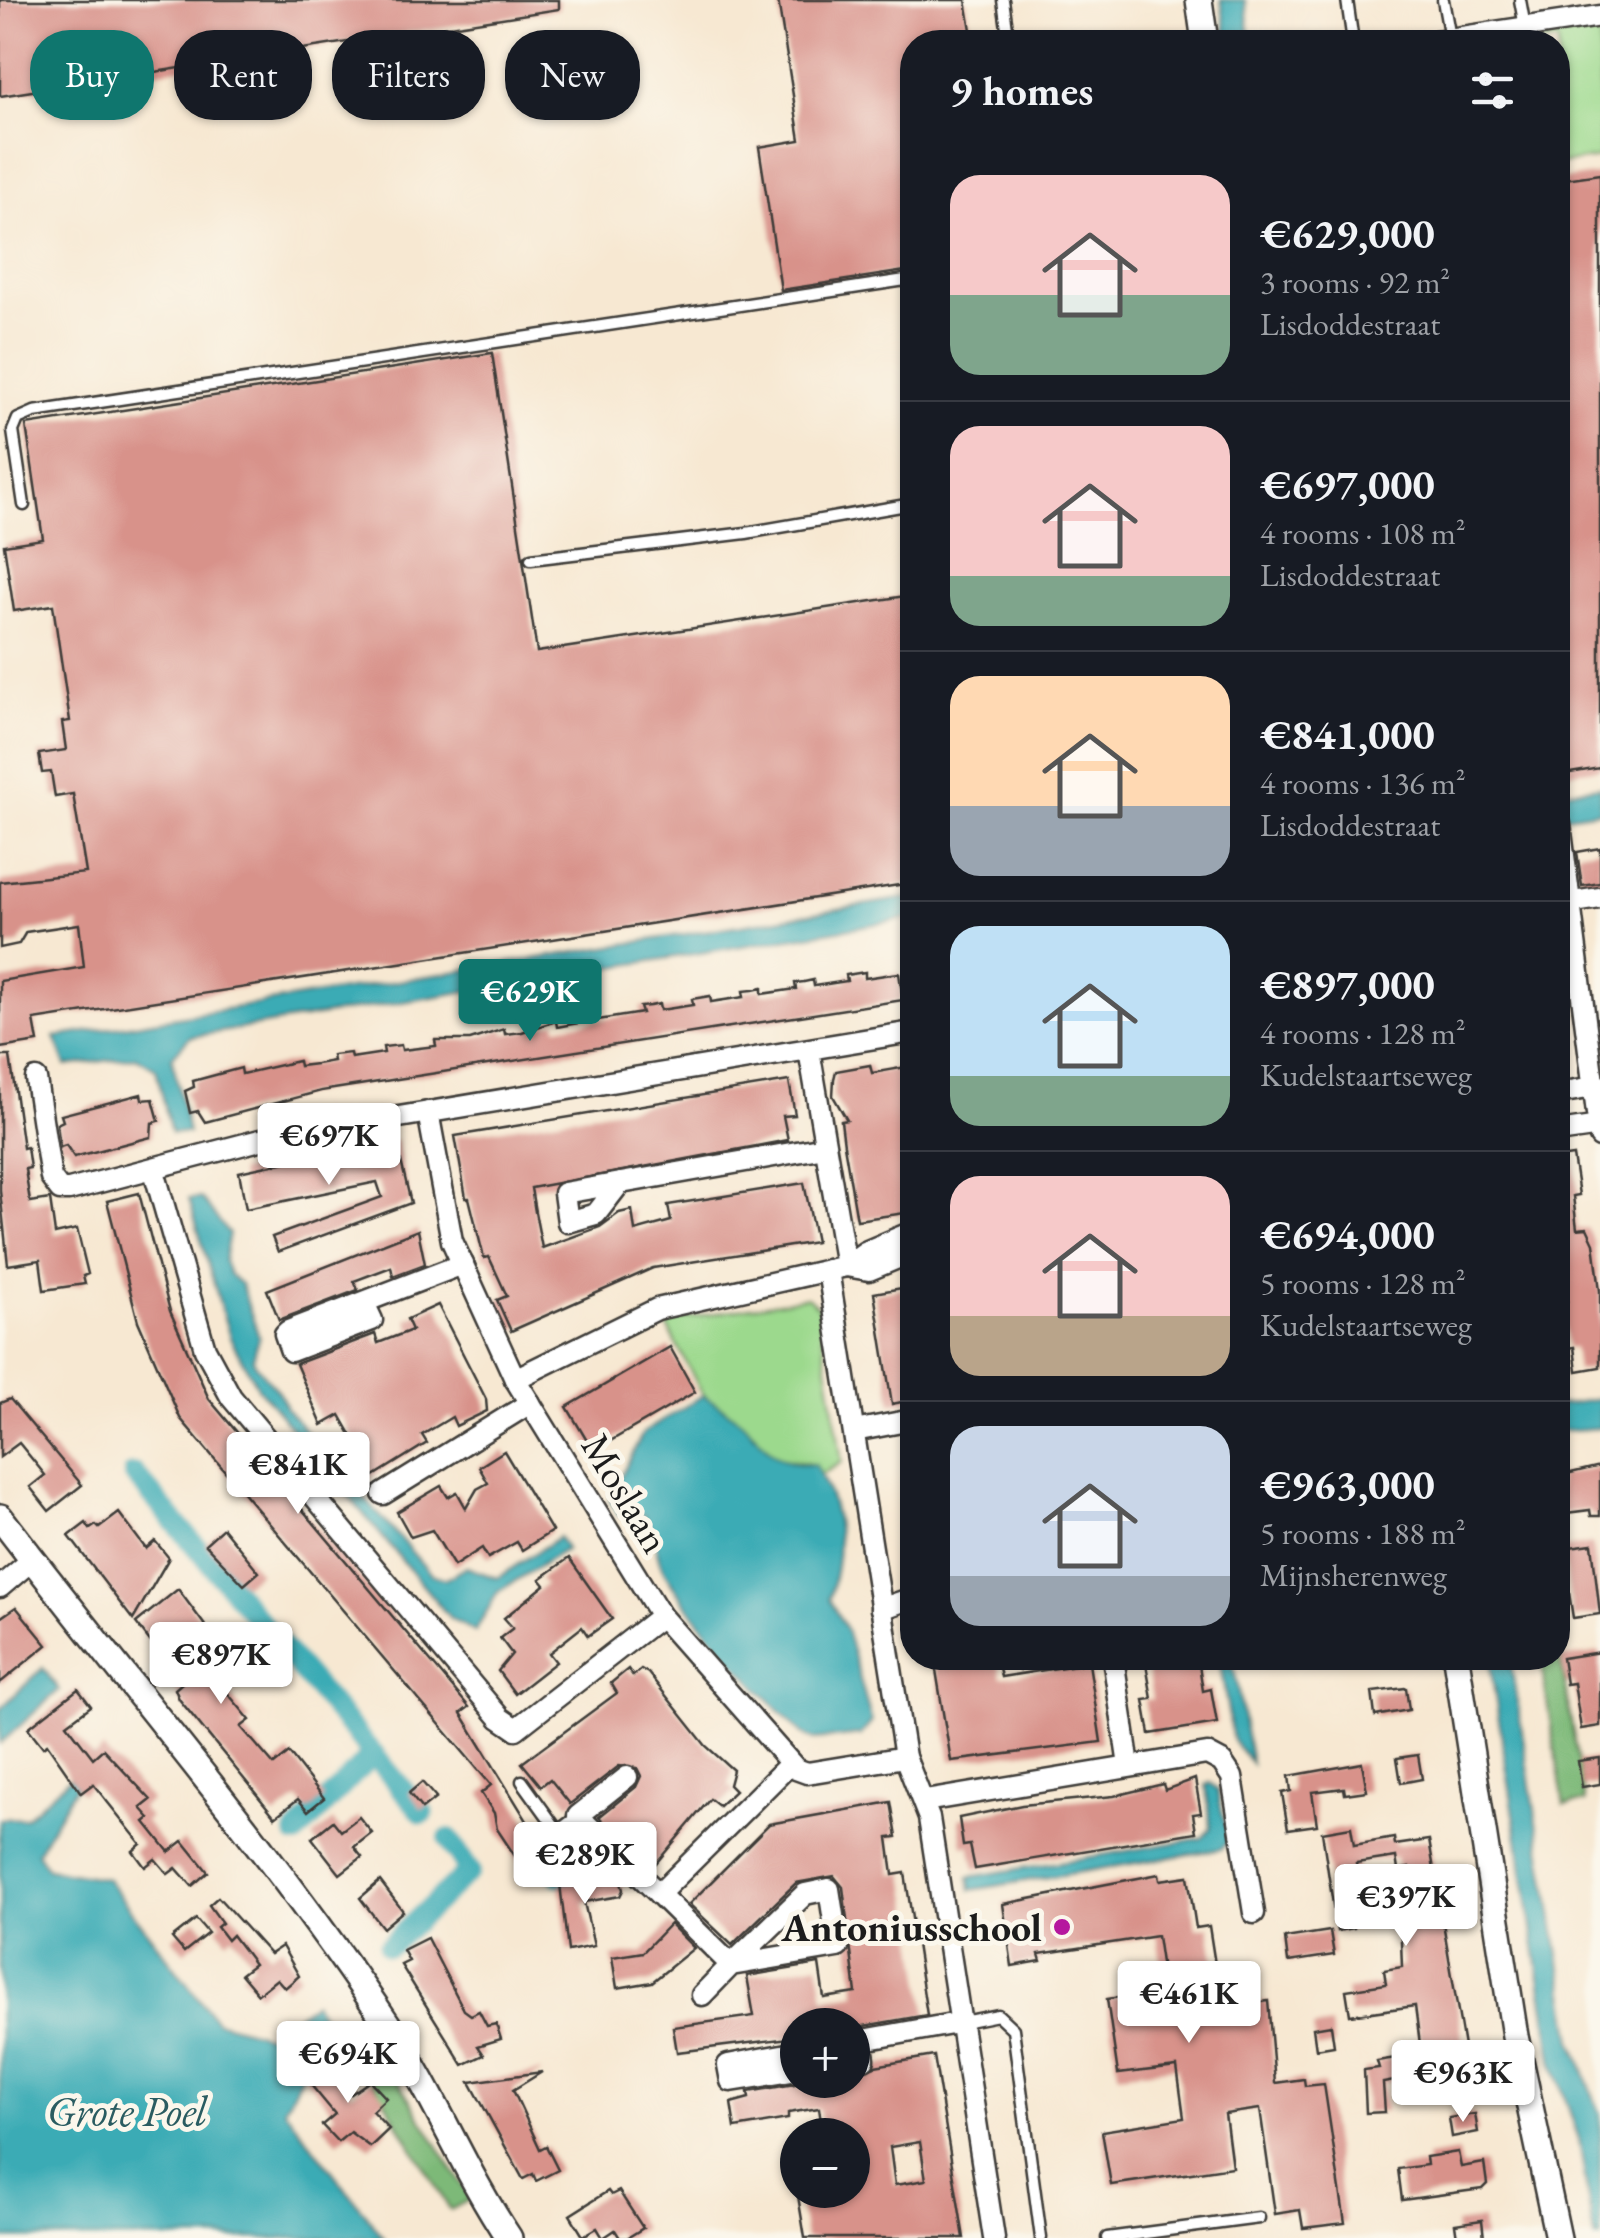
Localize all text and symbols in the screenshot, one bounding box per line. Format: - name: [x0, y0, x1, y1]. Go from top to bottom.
- chip: Buy: [30, 30, 154, 120]
- chip: Rent: [174, 30, 312, 120]
- chip: Filters: [332, 30, 485, 120]
- chip: New: [505, 30, 640, 120]
- text: 9 homes: [950, 63, 1093, 118]
- icon: filters: [1465, 63, 1520, 118]
- text: €629,000: [1260, 206, 1435, 261]
- icon: home: [1030, 215, 1150, 335]
- text: 3 rooms · 92 m²: [1260, 261, 1450, 303]
- text: Lisdoddestraat: [1260, 303, 1440, 345]
- text: €697,000: [1260, 457, 1435, 512]
- icon: home: [1030, 466, 1150, 586]
- text: 4 rooms · 108 m²: [1260, 512, 1466, 554]
- text: Lisdoddestraat: [1260, 554, 1440, 596]
- text: €841,000: [1260, 707, 1435, 762]
- icon: home: [1030, 716, 1150, 836]
- text: 4 rooms · 136 m²: [1260, 762, 1466, 804]
- text: Lisdoddestraat: [1260, 804, 1440, 846]
- text: €897,000: [1260, 957, 1435, 1012]
- pin: €629K: [460, 959, 600, 1044]
- icon: home: [1030, 966, 1150, 1086]
- text: €629K: [481, 970, 579, 1012]
- text: 4 rooms · 128 m²: [1260, 1012, 1466, 1054]
- text: Kudelstaartseweg: [1260, 1054, 1472, 1096]
- pin: €697K: [259, 1103, 399, 1188]
- text: €697K: [280, 1114, 378, 1156]
- text: €694,000: [1260, 1207, 1435, 1262]
- icon: home: [1030, 1216, 1150, 1336]
- text: 5 rooms · 128 m²: [1260, 1262, 1466, 1304]
- text: Kudelstaartseweg: [1260, 1304, 1472, 1346]
- street label: Moslaan: [570, 1424, 682, 1562]
- pin: €841K: [228, 1432, 368, 1517]
- text: €841K: [249, 1443, 347, 1485]
- text: €963,000: [1260, 1457, 1435, 1512]
- icon: home: [1030, 1466, 1150, 1586]
- text: 5 rooms · 188 m²: [1260, 1512, 1466, 1554]
- text: Mijnsherenweg: [1260, 1554, 1447, 1596]
- pin: €897K: [151, 1622, 291, 1707]
- text: €897K: [172, 1633, 270, 1675]
- pin: €289K: [515, 1822, 655, 1907]
- text: €289K: [536, 1833, 634, 1875]
- pin: €397K: [1336, 1864, 1476, 1949]
- text: €397K: [1357, 1875, 1455, 1917]
- place label: Antoniusschool: [780, 1901, 1042, 1953]
- marker: Antoniusschool: [1051, 1916, 1073, 1938]
- pin: €461K: [1119, 1961, 1259, 2046]
- text: €461K: [1140, 1972, 1238, 2014]
- map controls: [780, 2008, 870, 2208]
- button: +: [780, 2008, 870, 2098]
- pin: €694K: [278, 2021, 418, 2106]
- text: €694K: [299, 2032, 397, 2074]
- pin: €963K: [1393, 2040, 1533, 2125]
- text: €963K: [1414, 2051, 1512, 2093]
- water label: Grote Poel: [47, 2084, 208, 2139]
- button: −: [780, 2118, 870, 2208]

